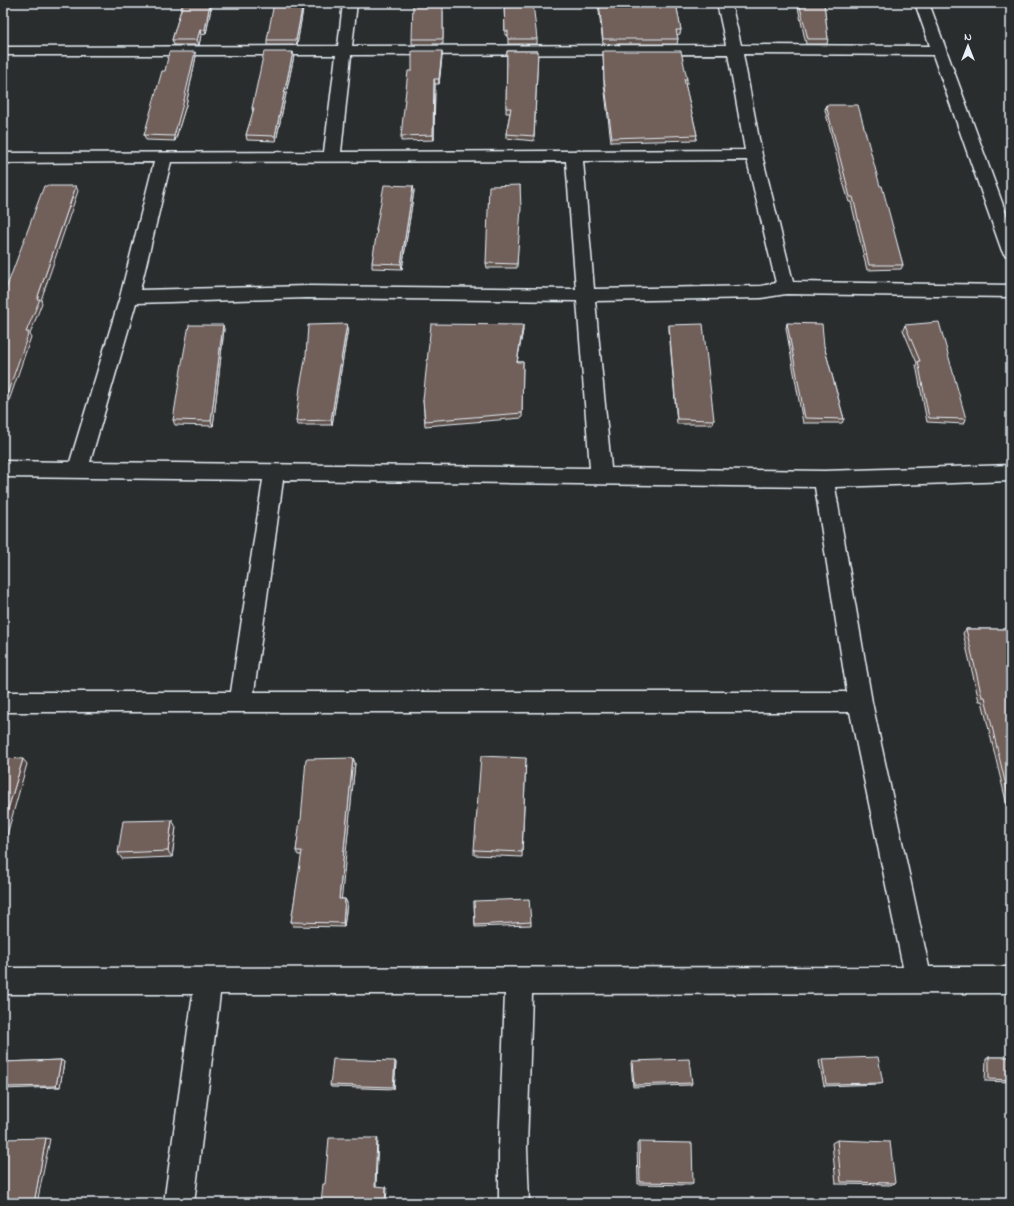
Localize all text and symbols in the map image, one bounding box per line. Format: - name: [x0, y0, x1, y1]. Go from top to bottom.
- north arrow: [948, 26, 988, 66]
- text: N: [964, 29, 972, 45]

